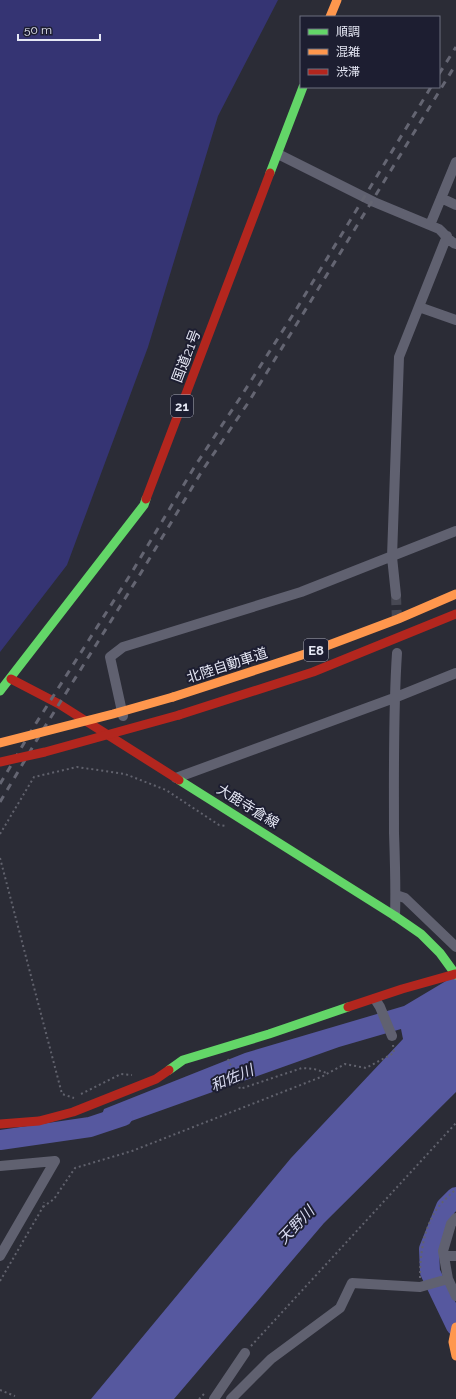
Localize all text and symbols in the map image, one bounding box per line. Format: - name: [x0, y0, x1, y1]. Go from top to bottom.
- scale bar: [18, 16, 100, 42]
- legend: [300, 16, 440, 88]
- text: 50 m: [24, 23, 52, 37]
- text: 順調: [336, 25, 360, 39]
- text: 混雑: [336, 45, 360, 59]
- text: 渋滞: [336, 65, 360, 79]
- street label: 国道21号: [169, 327, 203, 385]
- road number: 21: [171, 395, 193, 417]
- road number: E8: [304, 639, 328, 661]
- street label: 北陸自動車道: [185, 644, 269, 686]
- street label: 大鹿寺倉線: [214, 781, 282, 831]
- water label: 和佐川: [208, 1060, 258, 1095]
- water label: 天野川: [274, 1201, 319, 1247]

